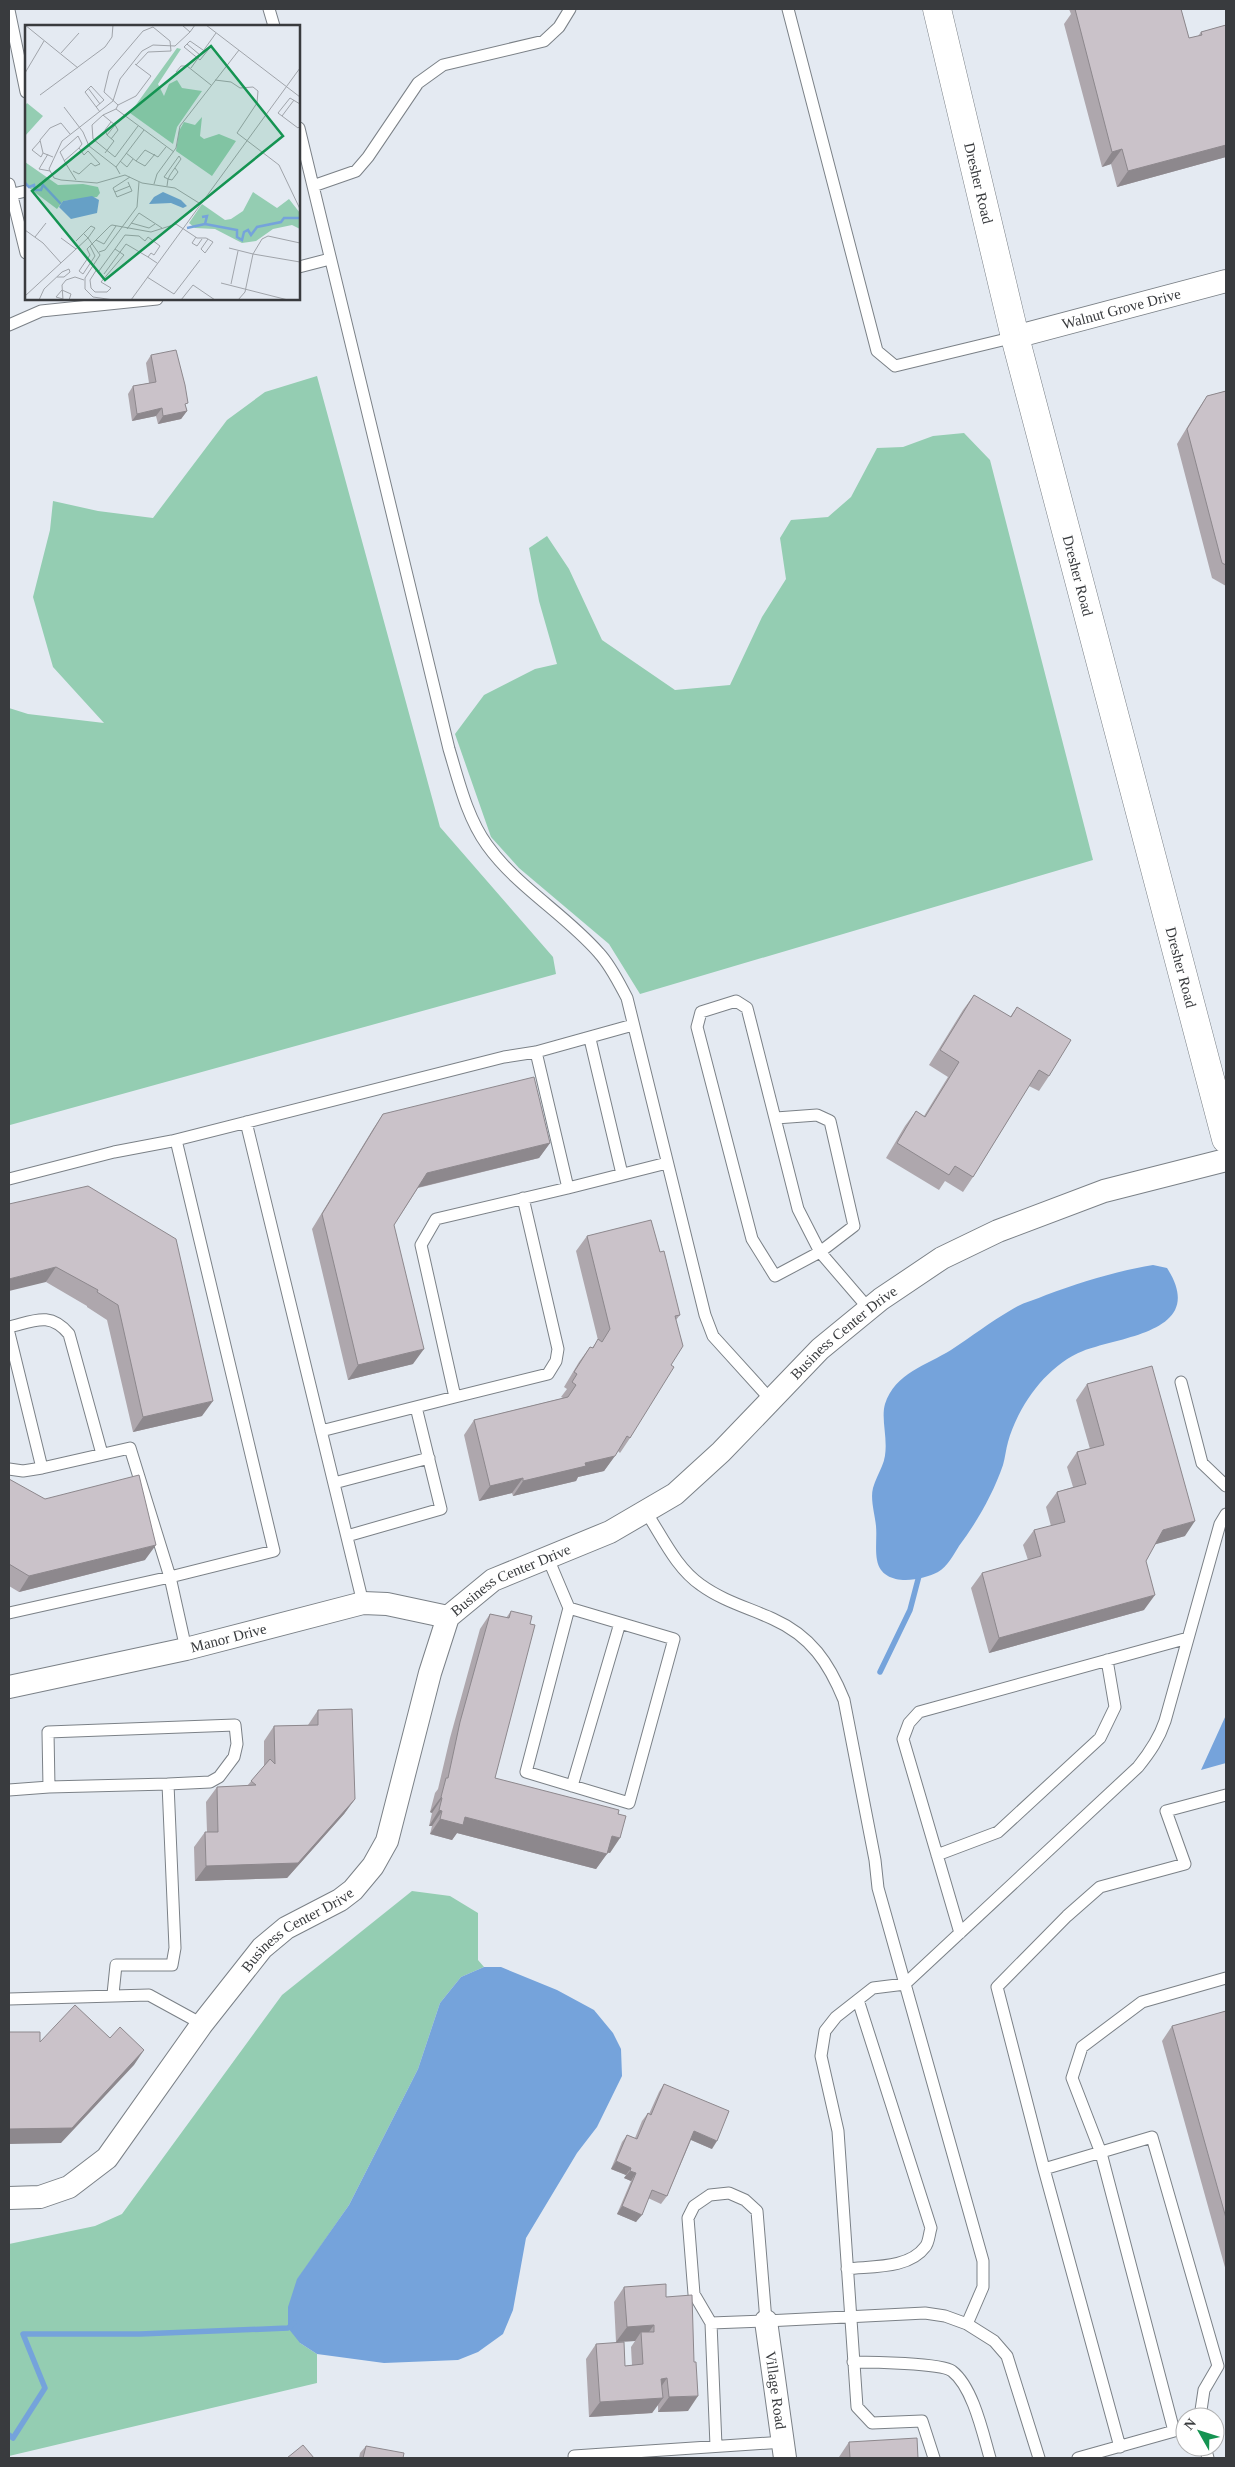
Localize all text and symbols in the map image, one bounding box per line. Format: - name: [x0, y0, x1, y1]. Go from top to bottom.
- inset map: [25, 25, 300, 300]
- street label: Dresher Road: [961, 141, 996, 226]
- street label: Walnut Grove Drive: [1060, 285, 1183, 332]
- street label: Dresher Road: [1060, 534, 1096, 618]
- street label: Dresher Road: [1163, 925, 1199, 1010]
- street label: Business Center Drive: [787, 1283, 900, 1383]
- street label: Business Center Drive: [448, 1541, 573, 1619]
- street label: Manor Drive: [189, 1620, 269, 1655]
- street label: Business Center Drive: [238, 1884, 357, 1975]
- street label: Village Road: [762, 2350, 789, 2431]
- north arrow: [1175, 2407, 1225, 2457]
- text: N: [1181, 2415, 1199, 2433]

